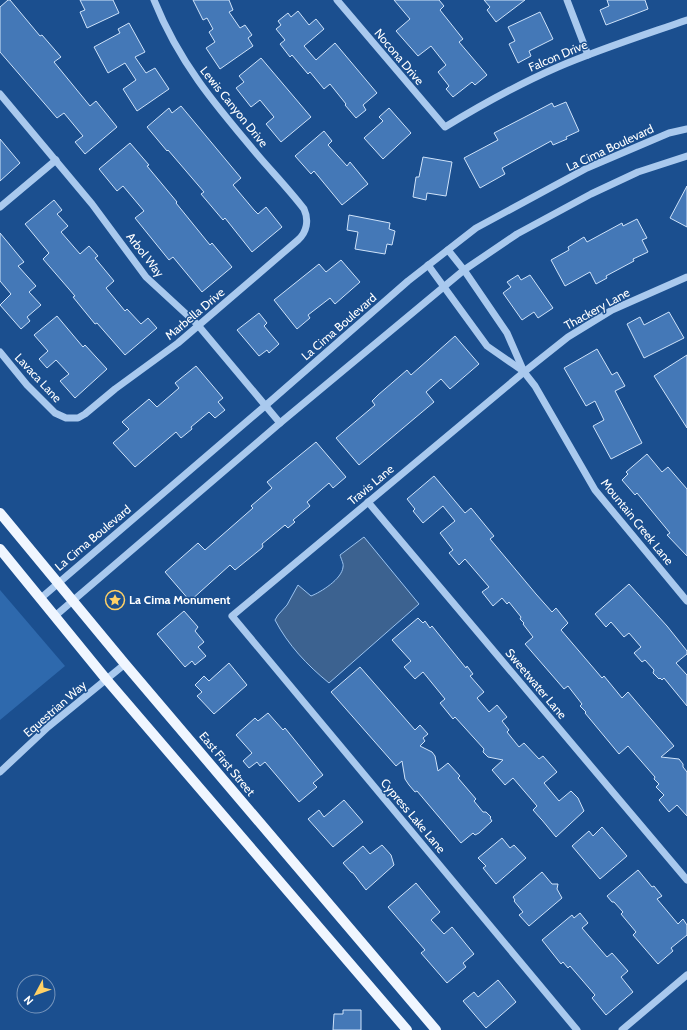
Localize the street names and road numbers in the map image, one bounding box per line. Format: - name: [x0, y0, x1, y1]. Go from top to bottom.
- street label: Nocona Drive: [371, 25, 427, 88]
- street label: Falcon Drive: [526, 36, 589, 75]
- street label: Lewis Canyon Drive: [197, 63, 272, 150]
- street label: La Cima Boulevard: [564, 121, 656, 174]
- street label: Arbol Way: [123, 229, 167, 280]
- street label: Marbella Drive: [162, 284, 227, 343]
- street label: Thackery Lane: [561, 284, 632, 333]
- street label: La Cima Boulevard: [298, 290, 379, 363]
- street label: Lavaca Lane: [12, 350, 65, 405]
- street label: Travis Lane: [345, 461, 397, 508]
- street label: Mountain Creek Lane: [598, 475, 677, 568]
- street label: La Cima Boulevard: [52, 501, 134, 574]
- street label: Sweetwater Lane: [503, 645, 570, 722]
- street label: Equestrian Way: [20, 677, 89, 740]
- street label: East First Street: [196, 729, 259, 799]
- street label: Cypress Lake Lane: [378, 775, 449, 856]

